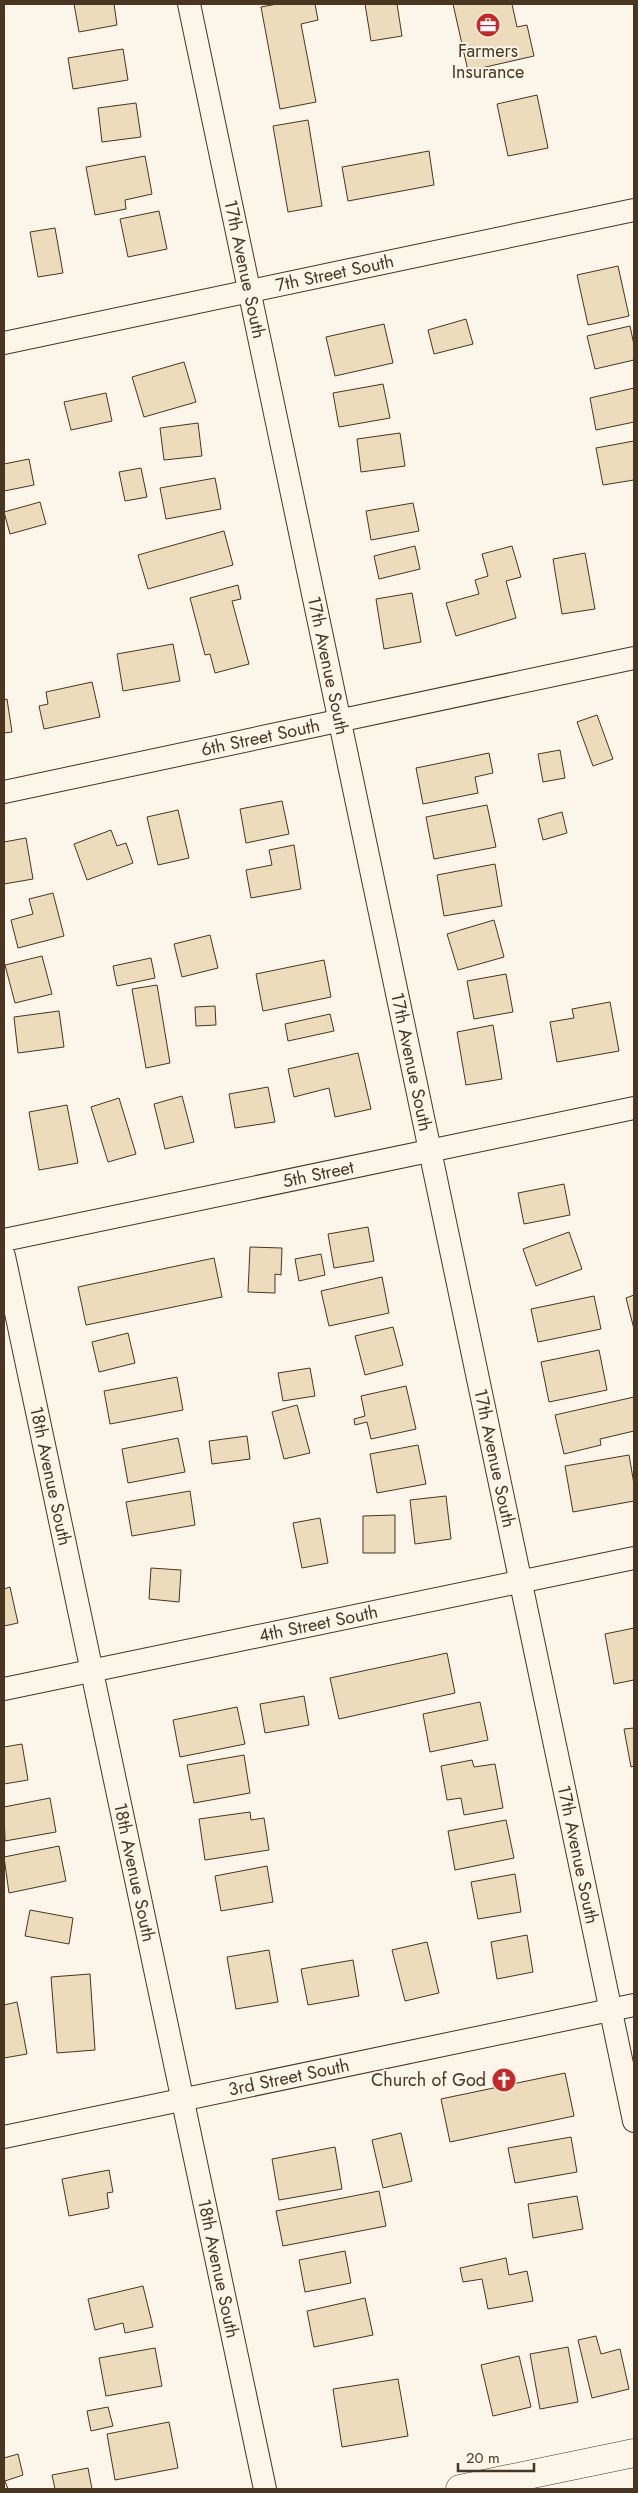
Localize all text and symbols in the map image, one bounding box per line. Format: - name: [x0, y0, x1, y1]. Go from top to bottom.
- office icon: Farmers Insurance: [475, 12, 501, 38]
- place label: Farmers Insurance: [452, 38, 524, 85]
- street label: 17th Avenue South: [218, 197, 272, 341]
- street label: 7th Street South: [273, 248, 396, 298]
- street label: 17th Avenue South: [301, 594, 355, 737]
- street label: 6th Street South: [198, 712, 322, 763]
- street label: 17th Avenue South: [384, 990, 439, 1134]
- street label: 5th Street: [280, 1154, 357, 1194]
- street label: 17th Avenue South: [467, 1386, 522, 1530]
- street label: 18th Avenue South: [23, 1404, 78, 1548]
- street label: 4th Street South: [256, 1599, 380, 1649]
- street label: 17th Avenue South: [551, 1783, 605, 1926]
- street label: 18th Avenue South: [107, 1800, 162, 1944]
- street label: 3rd Street South: [226, 2052, 352, 2103]
- place label: Church of God: [371, 2067, 486, 2093]
- church icon: Church of God: [491, 2067, 517, 2093]
- street label: 18th Avenue South: [191, 2197, 246, 2341]
- scale bar: [458, 2440, 534, 2472]
- text: 20 m: [466, 2447, 500, 2469]

